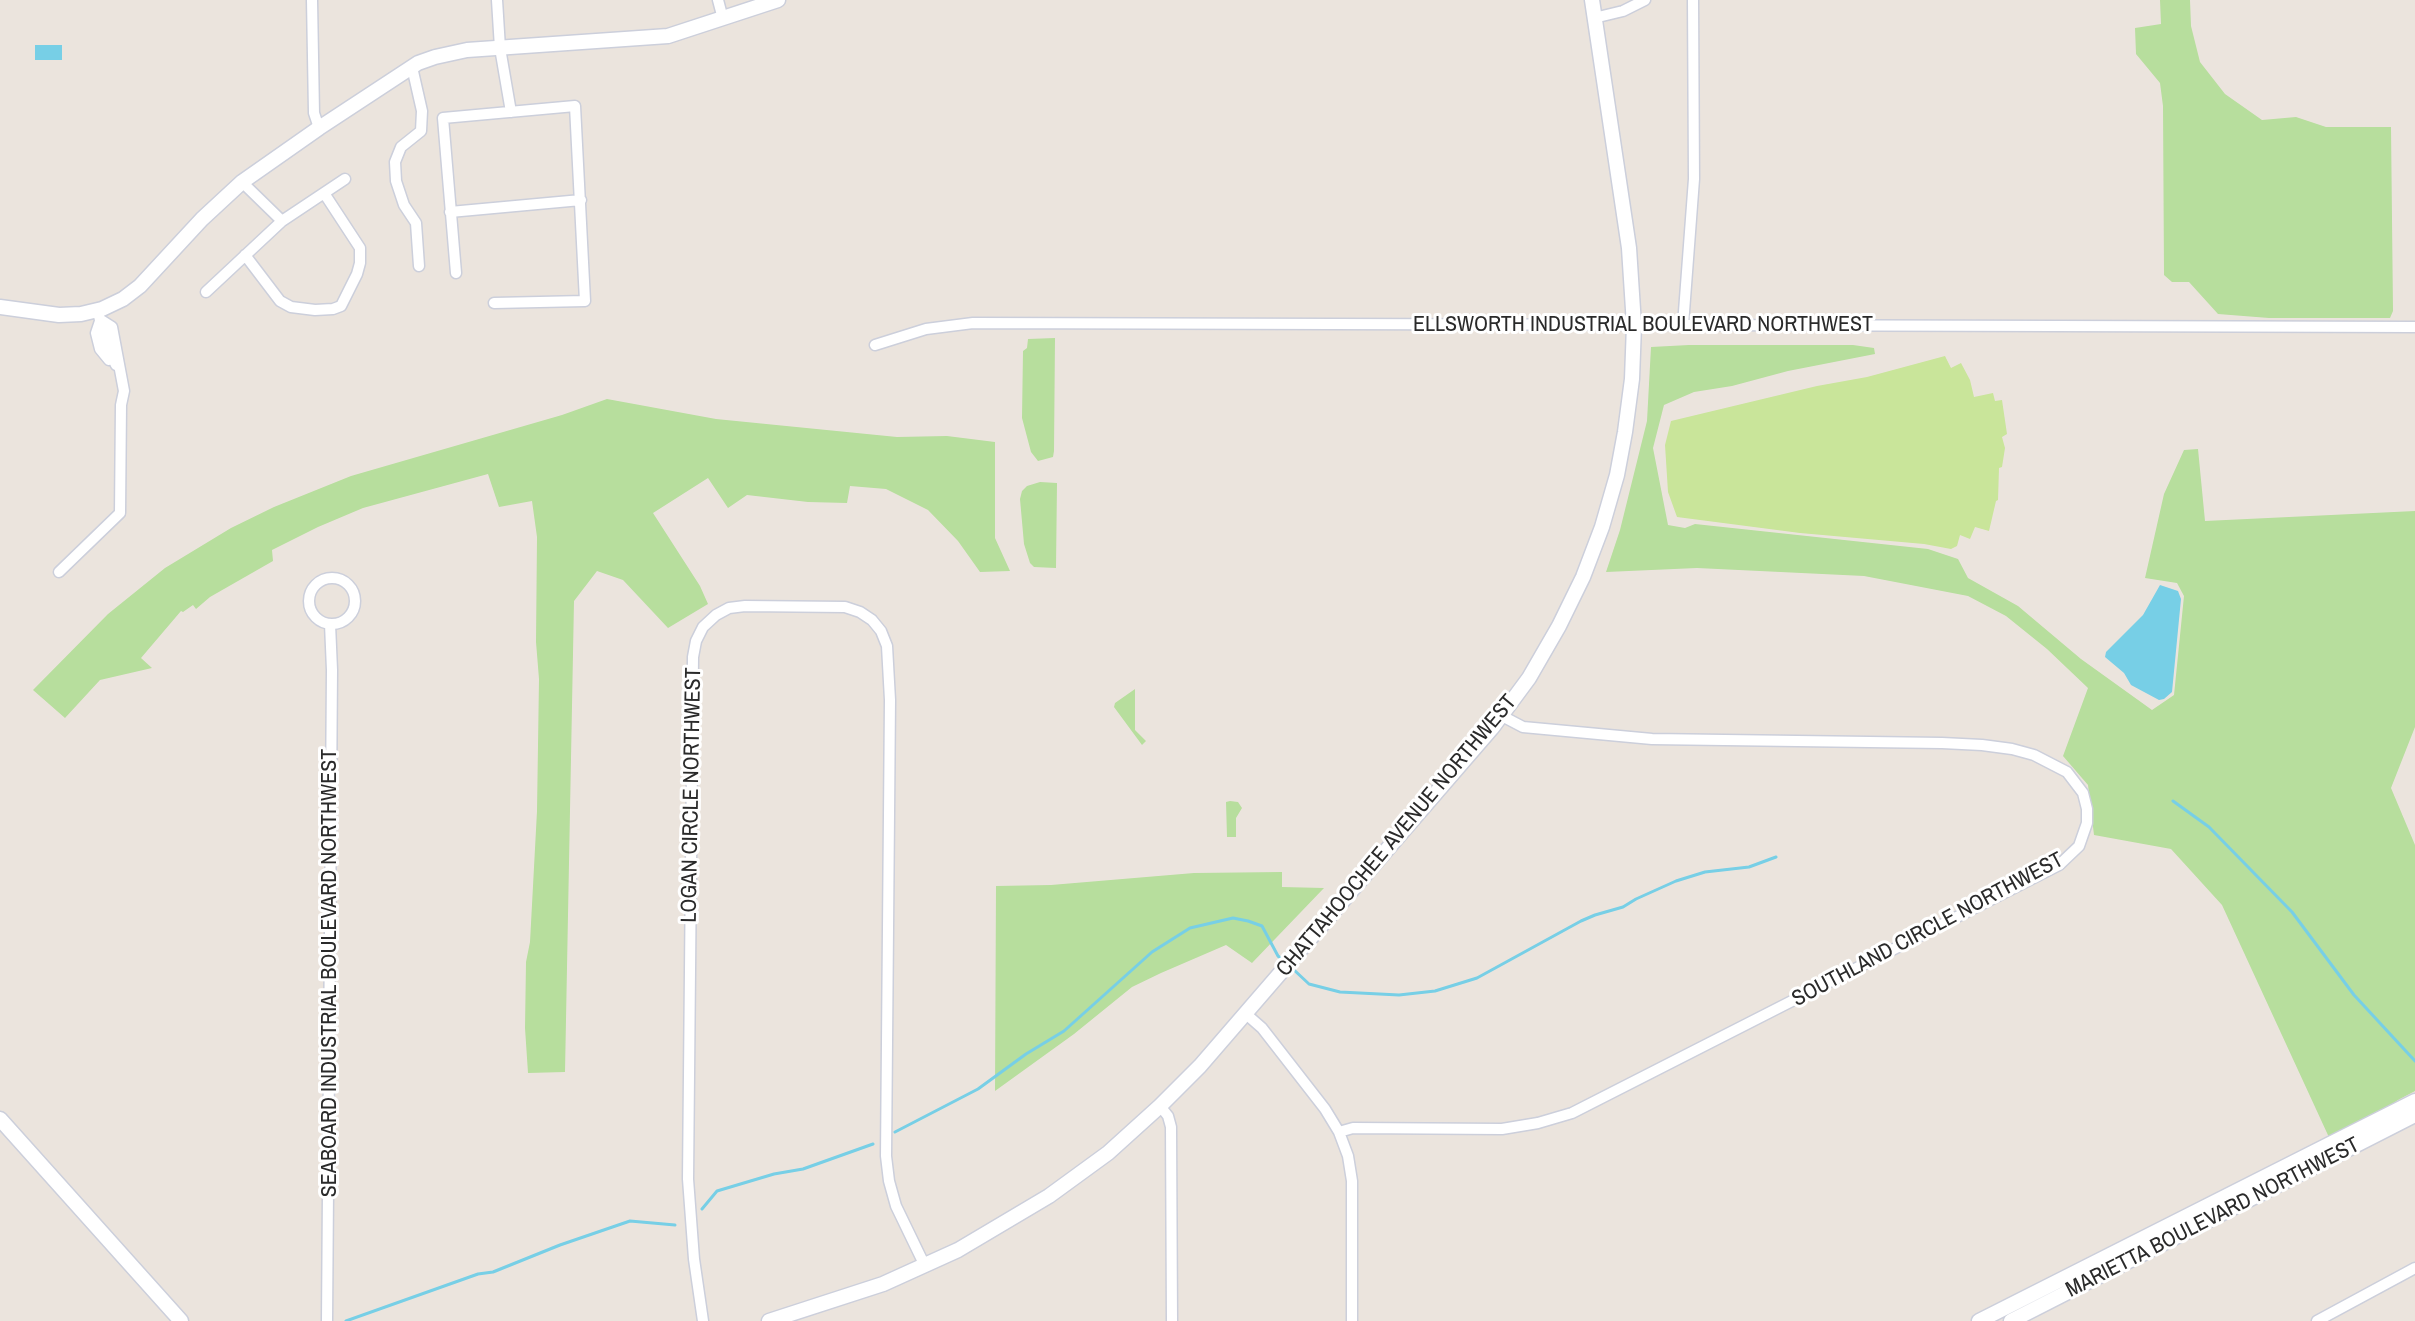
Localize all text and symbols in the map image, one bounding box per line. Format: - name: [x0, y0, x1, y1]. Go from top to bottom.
- street label: ELLSWORTH INDUSTRIAL BOULEVARD NORTHWEST: [1413, 312, 1873, 338]
- street label: LOGAN CIRCLE NORTHWEST: [677, 667, 707, 923]
- street label: CHATTAHOOCHEE AVENUE NORTHWEST: [1271, 690, 1523, 982]
- street label: SEABOARD INDUSTRIAL BOULEVARD NORTHWEST: [317, 749, 343, 1197]
- street label: SOUTHLAND CIRCLE NORTHWEST: [1788, 847, 2068, 1013]
- street label: MARIETTA BOULEVARD NORTHWEST: [2062, 1132, 2364, 1304]

